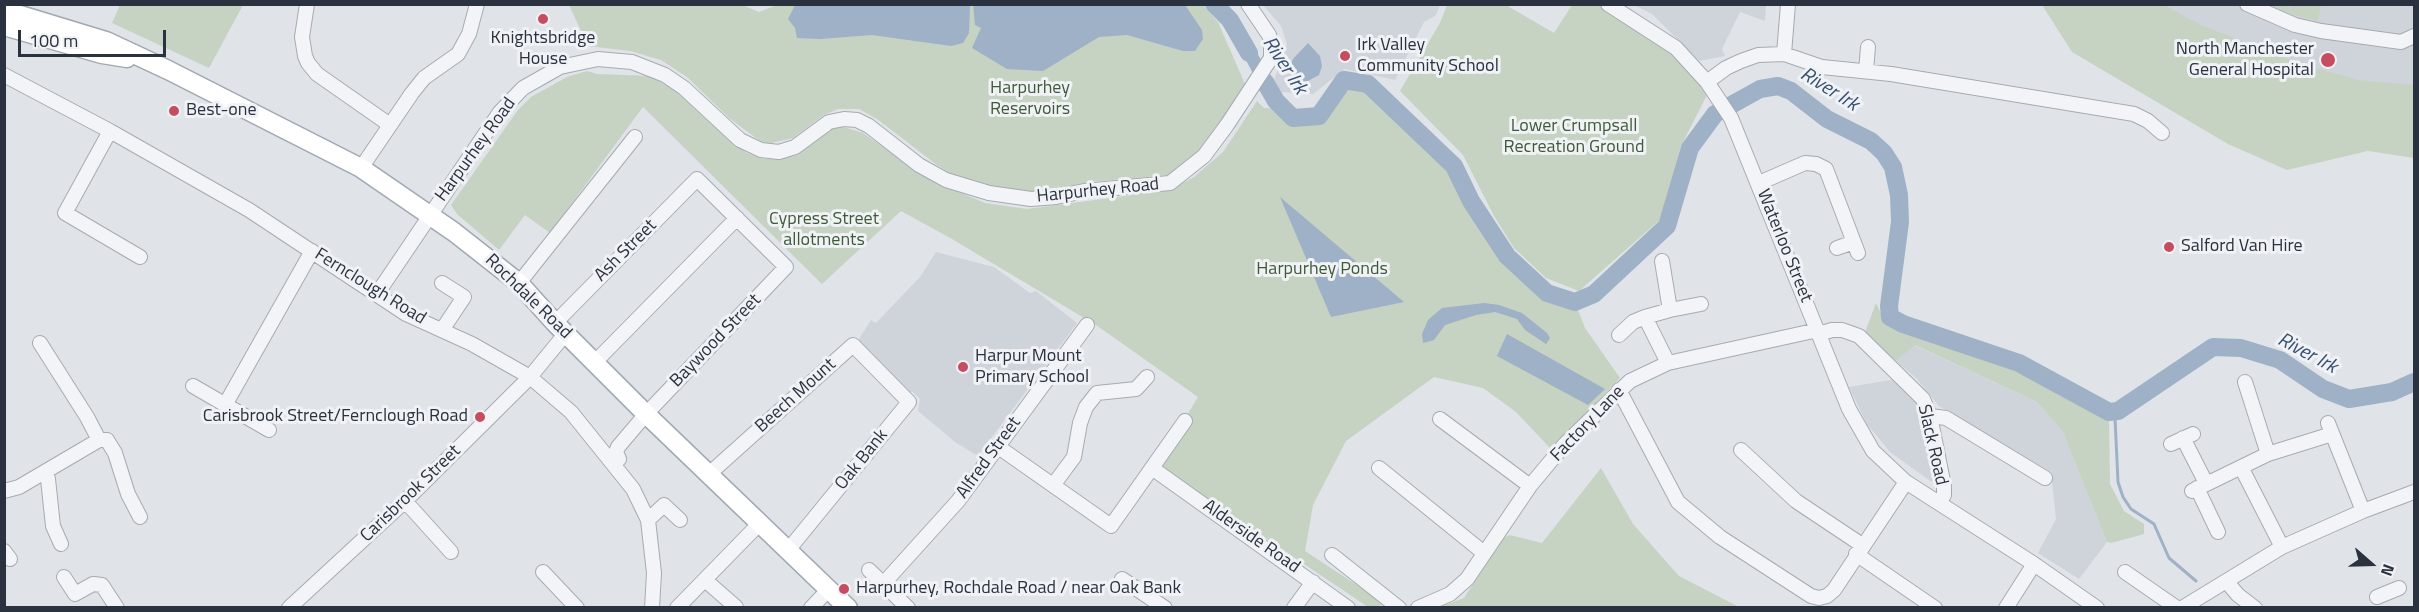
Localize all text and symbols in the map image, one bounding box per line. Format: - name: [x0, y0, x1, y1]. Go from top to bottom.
- marker: Knightsbridge House: [536, 12, 550, 26]
- scale bar: [21, 18, 170, 56]
- text: 100 m: [29, 27, 78, 54]
- place label: Knightsbridge House: [491, 28, 595, 70]
- water label: River Irk: [1256, 33, 1312, 99]
- place label: Irk Valley Community School: [1357, 35, 1499, 78]
- place label: North Manchester General Hospital: [2176, 39, 2314, 82]
- marker: Irk Valley Community School: [1338, 49, 1352, 63]
- marker: North Manchester General Hospital: [2319, 51, 2337, 69]
- water label: River Irk: [1795, 63, 1863, 117]
- park label: Harpurhey Reservoirs: [990, 78, 1070, 121]
- street label: Harpurhey Road: [431, 94, 521, 206]
- place label: Best-one: [186, 100, 257, 122]
- marker: Best-one: [167, 104, 181, 118]
- park label: Lower Crumpsall Recreation Ground: [1504, 116, 1644, 158]
- street label: Harpurhey Road: [1036, 174, 1160, 208]
- street label: Waterloo Street: [1752, 186, 1816, 306]
- park label: Cypress Street allotments: [769, 209, 879, 252]
- street label: Ash Street: [590, 215, 662, 287]
- place label: Salford Van Hire: [2181, 236, 2303, 258]
- marker: Salford Van Hire: [2162, 240, 2176, 254]
- street label: Fernclough Road: [310, 244, 430, 330]
- street label: Rochdale Road: [480, 250, 576, 344]
- park label: Harpurhey Ponds: [1256, 259, 1388, 281]
- street label: Baywood Street: [666, 290, 766, 392]
- water label: River Irk: [2273, 328, 2341, 380]
- place label: Harpur Mount Primary School: [975, 346, 1089, 388]
- street label: Beech Mount: [751, 354, 841, 438]
- marker: Harpur Mount Primary School: [956, 360, 970, 374]
- street label: Factory Lane: [1547, 382, 1629, 466]
- street label: Slack Road: [1912, 402, 1952, 488]
- place label: Carisbrook Street/Fernclough Road: [203, 406, 468, 428]
- marker: Carisbrook Street/Fernclough Road: [473, 410, 487, 424]
- street label: Alfred Street: [952, 413, 1026, 503]
- street label: Oak Bank: [831, 425, 893, 495]
- street label: Carisbrook Street: [356, 441, 466, 547]
- street label: Alderside Road: [1198, 496, 1304, 578]
- north arrow: [2341, 534, 2401, 594]
- text: N: [2375, 561, 2401, 579]
- place label: Harpurhey, Rochdale Road / near Oak Bank: [856, 578, 1181, 600]
- marker: Harpurhey, Rochdale Road / near Oak Bank: [837, 582, 851, 596]

